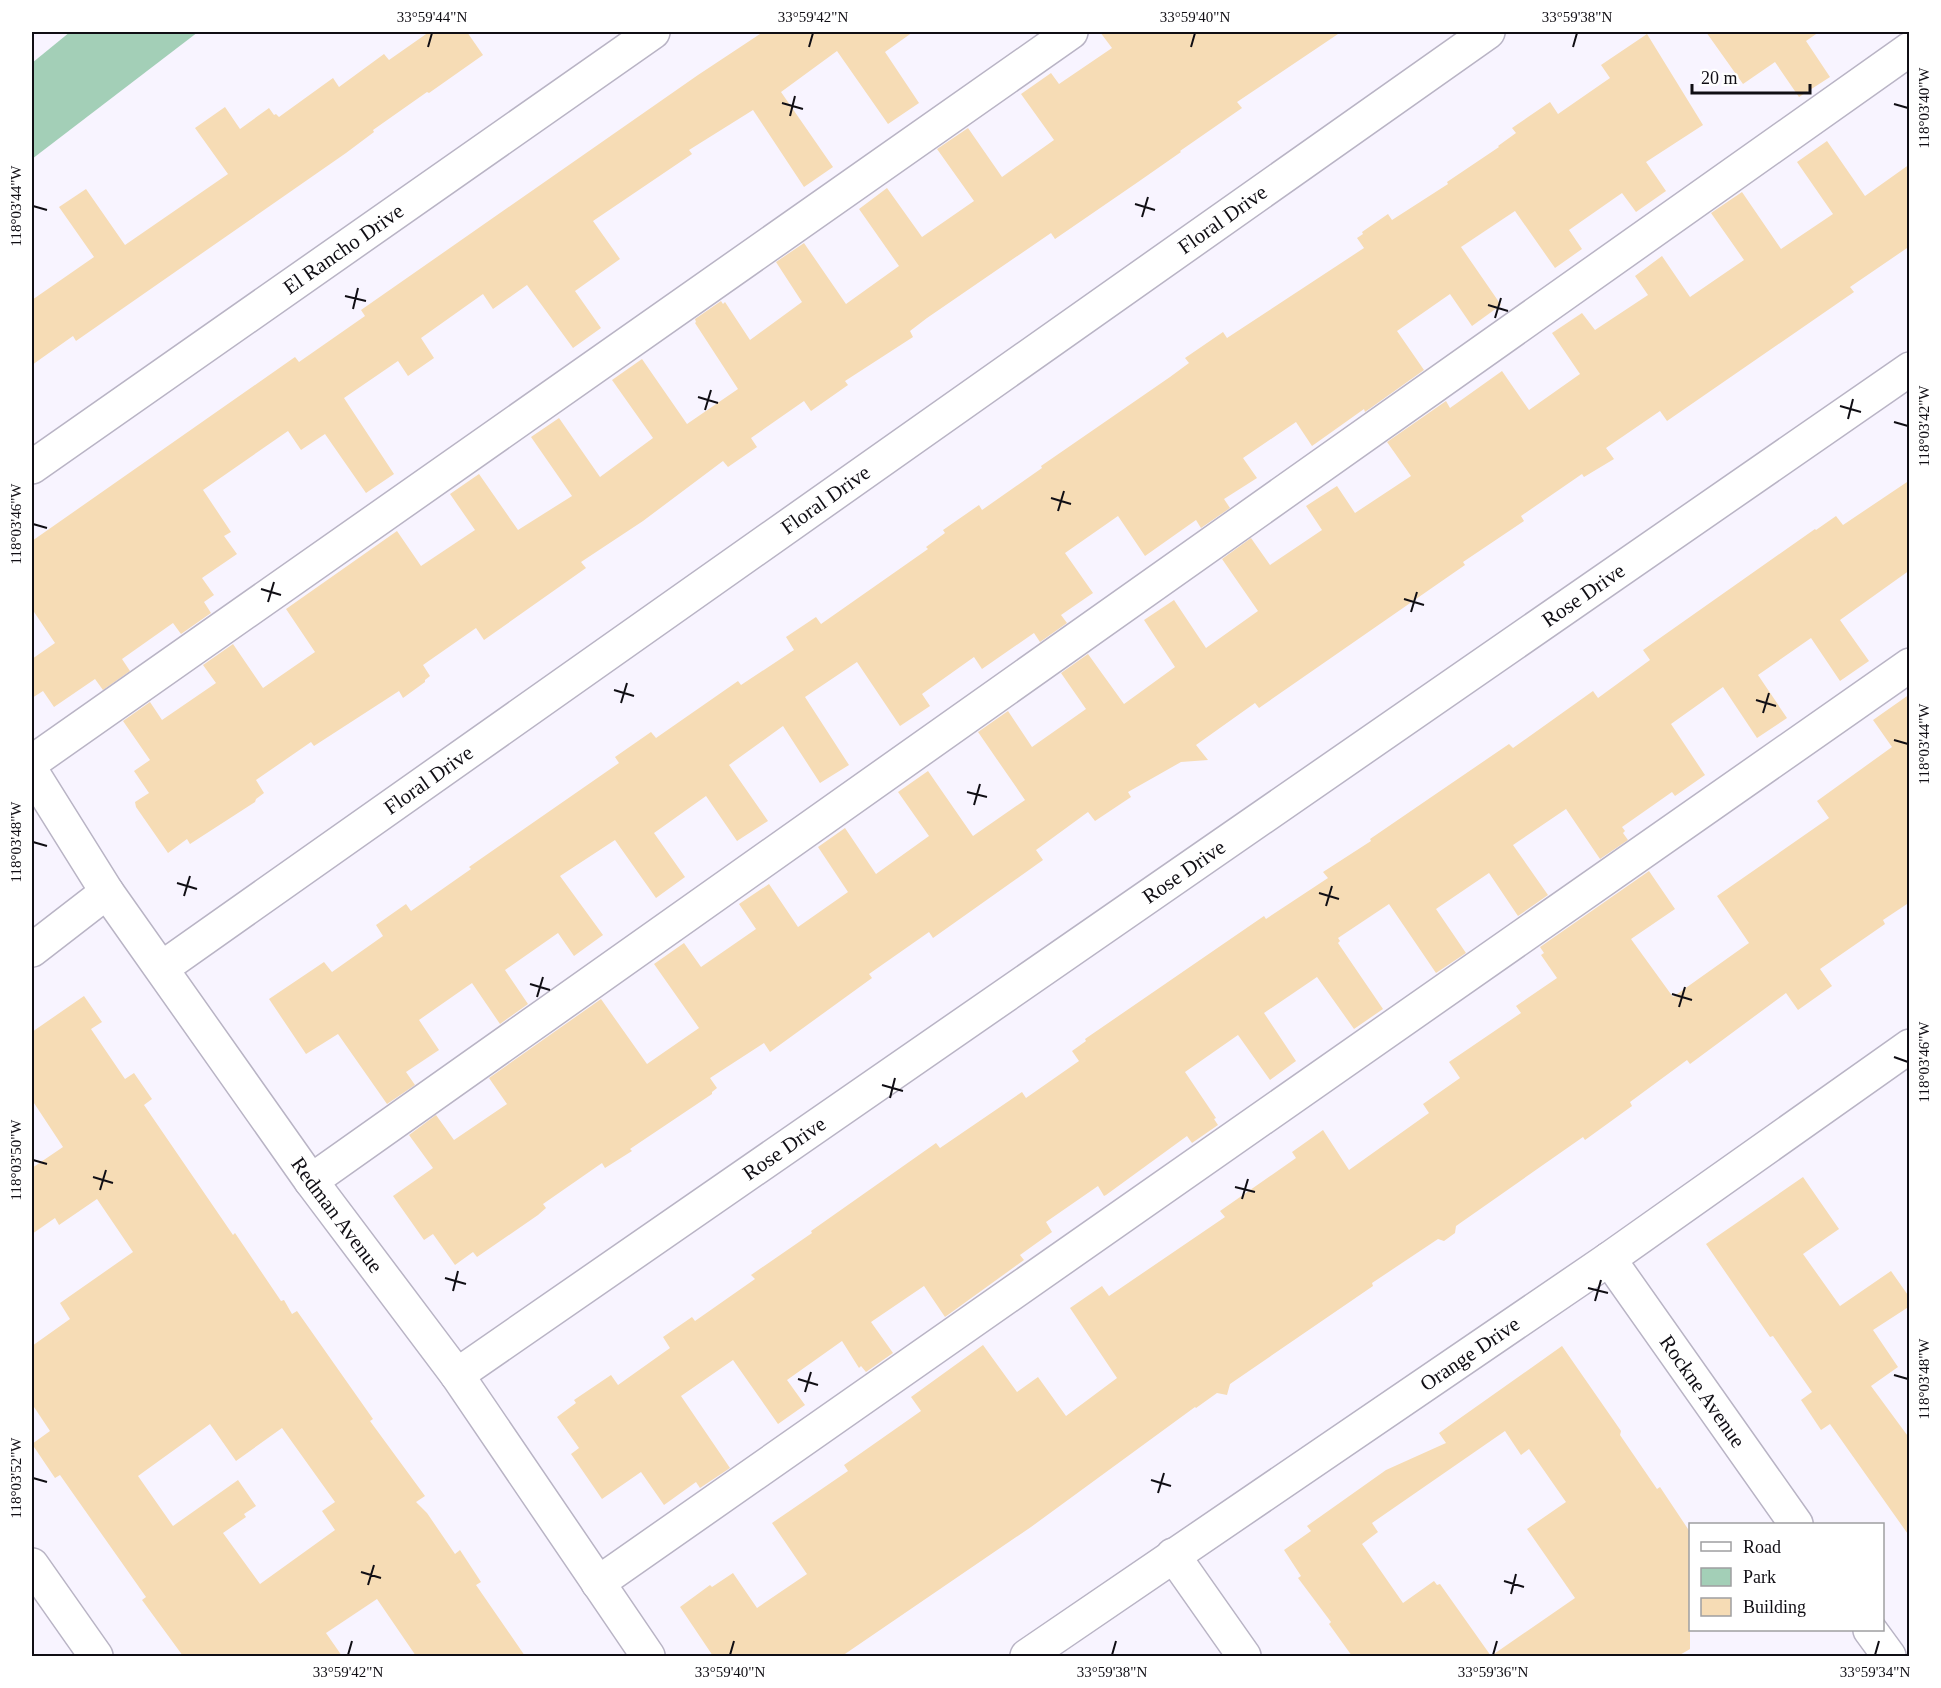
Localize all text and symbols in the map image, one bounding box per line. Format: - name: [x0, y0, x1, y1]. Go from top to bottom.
- text: 33°59'44"N: [397, 9, 467, 25]
- text: 33°59'42"N: [778, 9, 848, 25]
- text: 33°59'40"N: [1160, 9, 1230, 25]
- text: 33°59'38"N: [1542, 9, 1612, 25]
- scale bar: [1692, 57, 1810, 95]
- text: 118°03'40"W: [1916, 67, 1932, 148]
- text: 20 m: [1701, 68, 1738, 88]
- text: 118°03'44"W: [8, 165, 24, 246]
- street label: Floral Drive: [1173, 180, 1272, 259]
- street label: El Rancho Drive: [279, 199, 408, 299]
- text: 118°03'42"W: [1916, 385, 1932, 466]
- street label: Floral Drive: [776, 460, 874, 539]
- text: 118°03'46"W: [8, 483, 24, 564]
- street label: Rose Drive: [1537, 558, 1629, 632]
- text: 118°03'44"W: [1916, 703, 1932, 784]
- street label: Floral Drive: [379, 740, 477, 820]
- text: 118°03'48"W: [8, 801, 24, 882]
- street label: Rose Drive: [1138, 835, 1230, 909]
- text: 118°03'46"W: [1916, 1021, 1932, 1102]
- street label: Rose Drive: [738, 1112, 830, 1185]
- text: 118°03'50"W: [8, 1119, 24, 1200]
- street label: Redman Avenue: [286, 1153, 388, 1277]
- street label: Orange Drive: [1416, 1312, 1524, 1396]
- street label: Rockne Avenue: [1655, 1331, 1750, 1452]
- text: 118°03'48"W: [1916, 1338, 1932, 1419]
- text: 118°03'52"W: [8, 1437, 24, 1518]
- legend: [1689, 1523, 1884, 1631]
- text: Road: [1743, 1537, 1781, 1557]
- text: Park: [1743, 1567, 1776, 1587]
- text: Building: [1743, 1597, 1806, 1617]
- text: 33°59'42"N: [313, 1664, 383, 1680]
- text: 33°59'40"N: [695, 1664, 765, 1680]
- text: 33°59'38"N: [1077, 1664, 1147, 1680]
- text: 33°59'36"N: [1458, 1664, 1528, 1680]
- text: 33°59'34"N: [1840, 1664, 1910, 1680]

